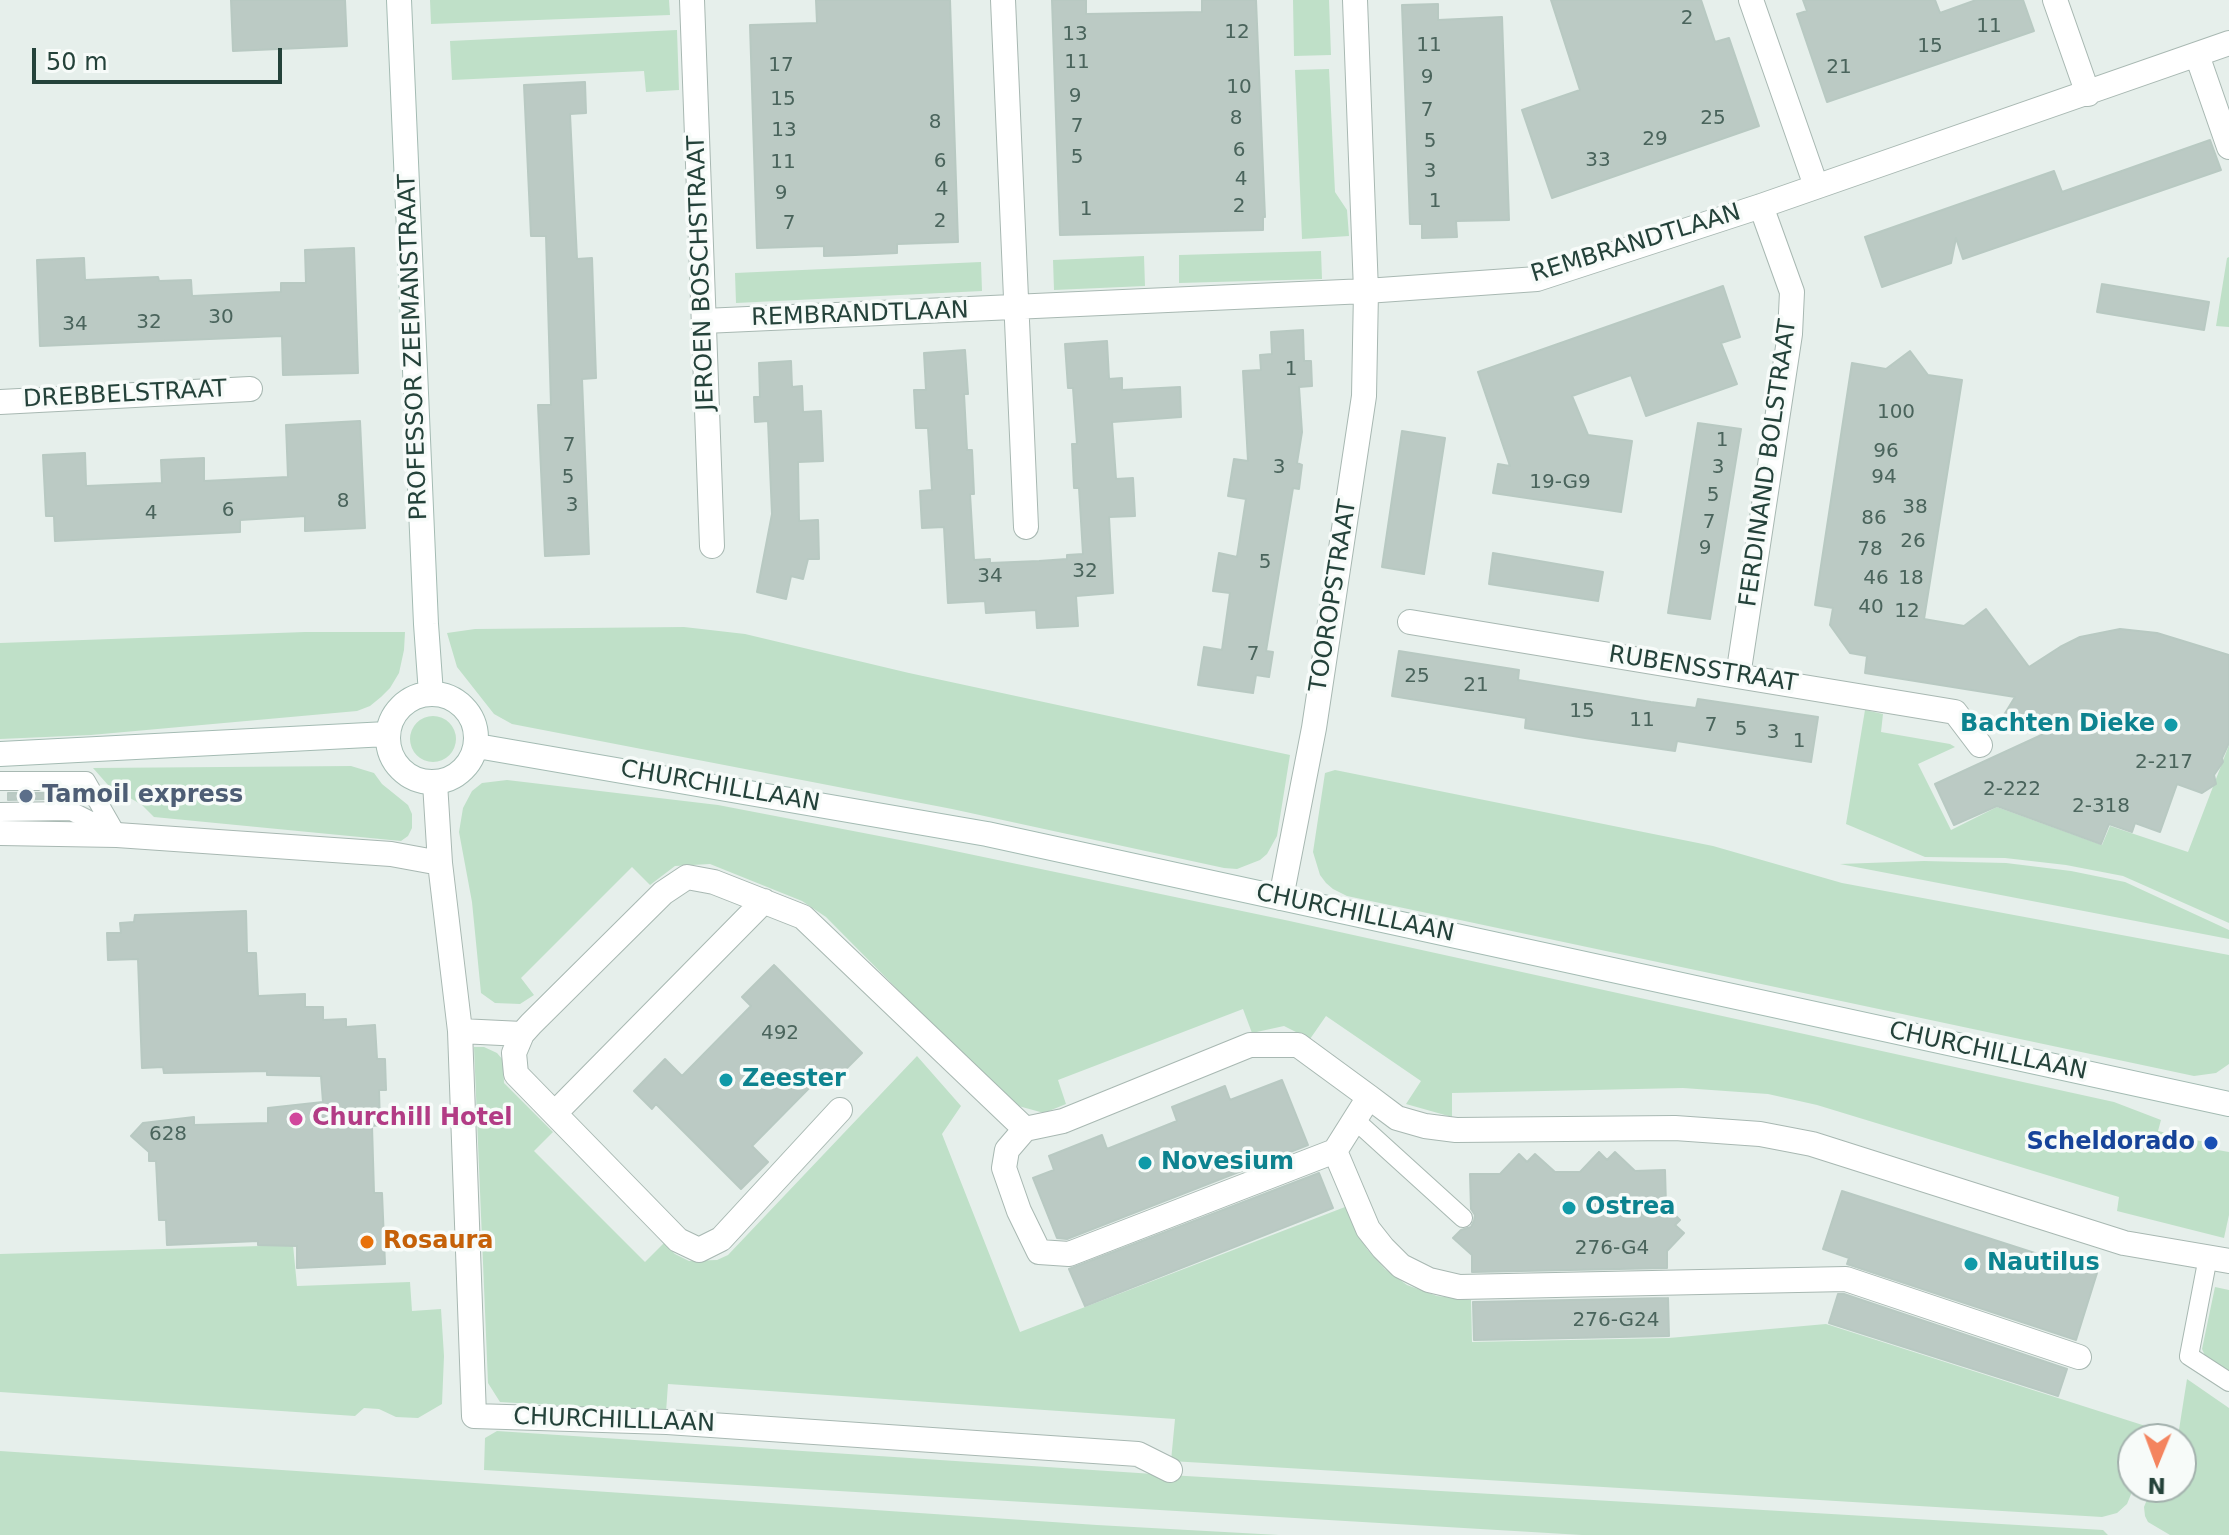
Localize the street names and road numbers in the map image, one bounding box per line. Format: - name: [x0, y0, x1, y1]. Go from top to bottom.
- street label: JEROEN BOSCHSTRAAT: [683, 135, 721, 411]
- street label: PROFESSOR ZEEMANSTRAAT: [394, 173, 434, 521]
- street label: REMBRANDTLAAN: [1528, 198, 1744, 290]
- street label: REMBRANDTLAAN: [751, 297, 969, 333]
- street label: FERDINAND BOLSTRAAT: [1735, 317, 1803, 609]
- street label: DREBBELSTRAAT: [23, 375, 227, 415]
- street label: TOOROPSTRAAT: [1305, 498, 1363, 694]
- street label: RUBENSSTRAAT: [1606, 641, 1800, 699]
- street label: CHURCHILLLAAN: [618, 755, 822, 819]
- street label: CHURCHILLLAAN: [1253, 879, 1457, 949]
- street label: CHURCHILLLAAN: [1886, 1017, 2090, 1087]
- street label: CHURCHILLLAAN: [513, 1403, 715, 1439]

